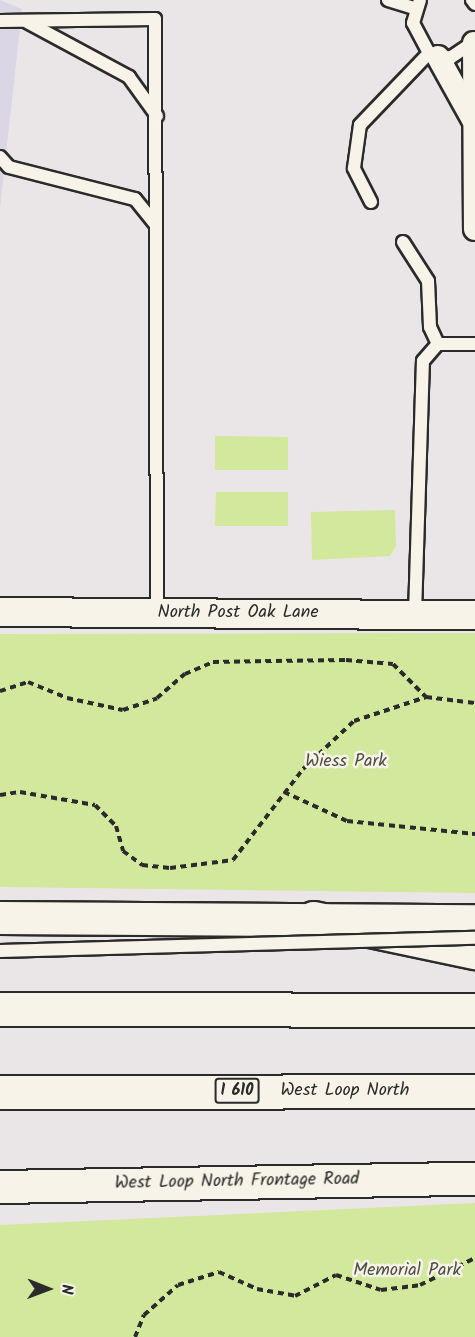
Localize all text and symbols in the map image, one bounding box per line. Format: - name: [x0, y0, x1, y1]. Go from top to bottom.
- street label: North Post Oak Lane: [157, 602, 319, 624]
- park label: Wiess Park: [305, 751, 387, 773]
- road number: I 610: [214, 1078, 260, 1104]
- street label: West Loop North: [281, 1080, 409, 1102]
- street label: West Loop North Frontage Road: [115, 1169, 359, 1195]
- north arrow: [18, 1259, 78, 1319]
- park label: Memorial Park: [353, 1260, 461, 1282]
- text: N: [54, 1284, 79, 1295]

